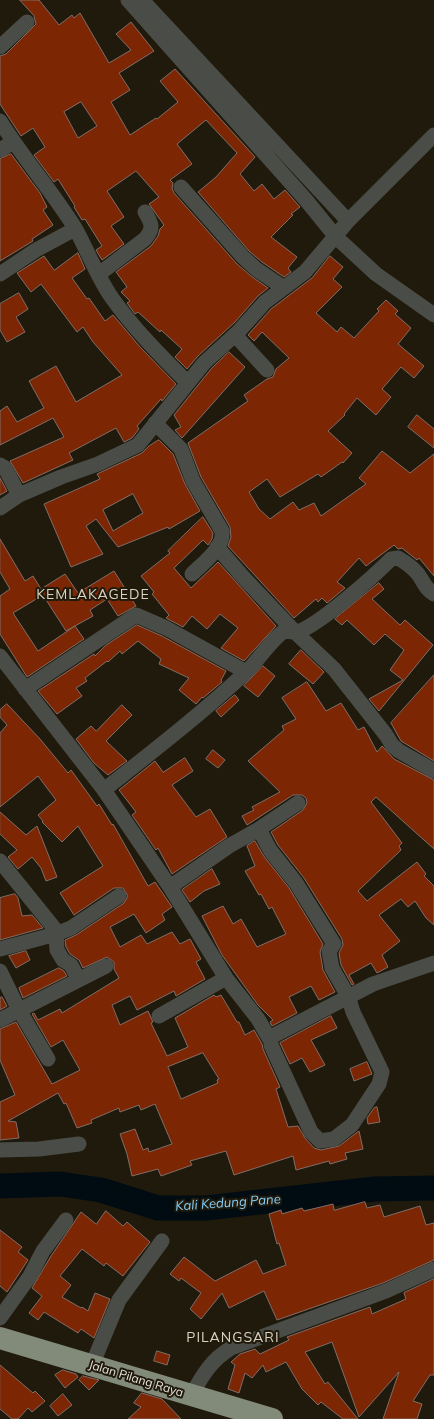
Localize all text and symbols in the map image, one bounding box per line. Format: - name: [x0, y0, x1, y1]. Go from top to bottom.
- district label: KEMLAKAGEDE: [36, 587, 150, 603]
- water label: Kali Kedung Pane: [175, 1192, 281, 1214]
- district label: PILANGSARI: [186, 1330, 280, 1346]
- street label: Jalan Pilang Raya: [87, 1358, 185, 1400]

